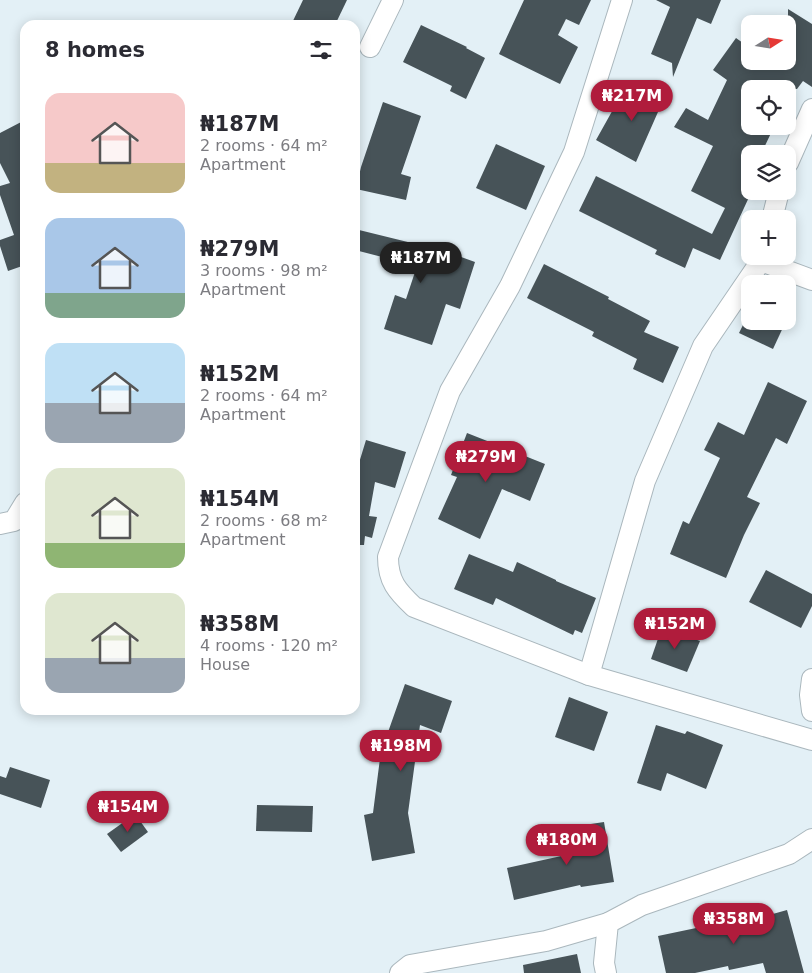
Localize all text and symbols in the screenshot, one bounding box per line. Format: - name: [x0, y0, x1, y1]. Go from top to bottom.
- north arrow: [741, 15, 796, 70]
- map controls: [741, 15, 796, 330]
- icon: filters: [307, 36, 335, 64]
- text: 8 homes: [45, 38, 145, 62]
- pin: ₦217M: [597, 80, 667, 122]
- button: locate: [741, 80, 796, 135]
- text: ₦217M: [602, 86, 662, 105]
- text: ₦187M: [200, 112, 279, 136]
- icon: home: [85, 113, 145, 173]
- text: 2 rooms · 64 m²: [200, 136, 328, 155]
- button: layers: [741, 145, 796, 200]
- text: Apartment: [200, 155, 286, 174]
- button: +: [741, 210, 796, 265]
- text: ₦279M: [200, 237, 279, 261]
- icon: home: [85, 238, 145, 298]
- pin: ₦187M: [386, 242, 456, 284]
- text: ₦187M: [391, 248, 451, 267]
- text: 3 rooms · 98 m²: [200, 261, 328, 280]
- button: −: [741, 275, 796, 330]
- text: Apartment: [200, 280, 286, 299]
- text: ₦152M: [200, 362, 279, 386]
- icon: home: [85, 363, 145, 423]
- text: 2 rooms · 64 m²: [200, 386, 328, 405]
- text: Apartment: [200, 405, 286, 424]
- pin: ₦279M: [451, 440, 521, 483]
- text: ₦279M: [456, 447, 516, 466]
- text: ₦154M: [200, 487, 279, 511]
- icon: home: [85, 488, 145, 548]
- text: 2 rooms · 68 m²: [200, 511, 328, 530]
- text: Apartment: [200, 530, 286, 549]
- pin: ₦152M: [640, 608, 710, 650]
- text: ₦358M: [200, 612, 279, 636]
- icon: home: [85, 613, 145, 673]
- text: ₦152M: [645, 614, 705, 633]
- text: 4 rooms · 120 m²: [200, 636, 338, 655]
- text: House: [200, 655, 250, 674]
- pin: ₦198M: [366, 730, 436, 772]
- text: ₦198M: [371, 736, 431, 755]
- pin: ₦154M: [93, 790, 163, 833]
- text: ₦154M: [98, 797, 158, 816]
- pin: ₦180M: [532, 824, 602, 866]
- text: ₦180M: [537, 830, 597, 849]
- pin: ₦358M: [699, 902, 769, 945]
- text: ₦358M: [704, 909, 764, 928]

